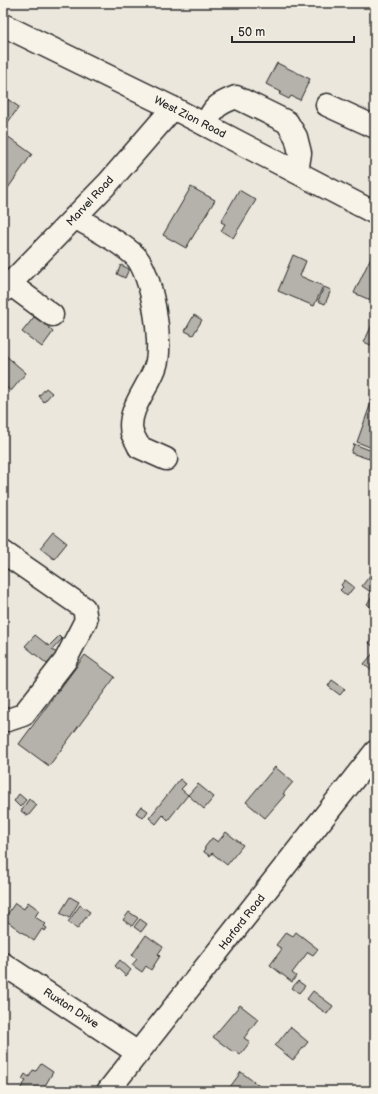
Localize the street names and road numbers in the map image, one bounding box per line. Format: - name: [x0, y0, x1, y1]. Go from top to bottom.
- street label: West Zion Road: [152, 93, 228, 141]
- street label: Marvel Road: [64, 173, 116, 229]
- street label: Harford Road: [216, 892, 268, 952]
- street label: Ruxton Drive: [41, 985, 102, 1031]

